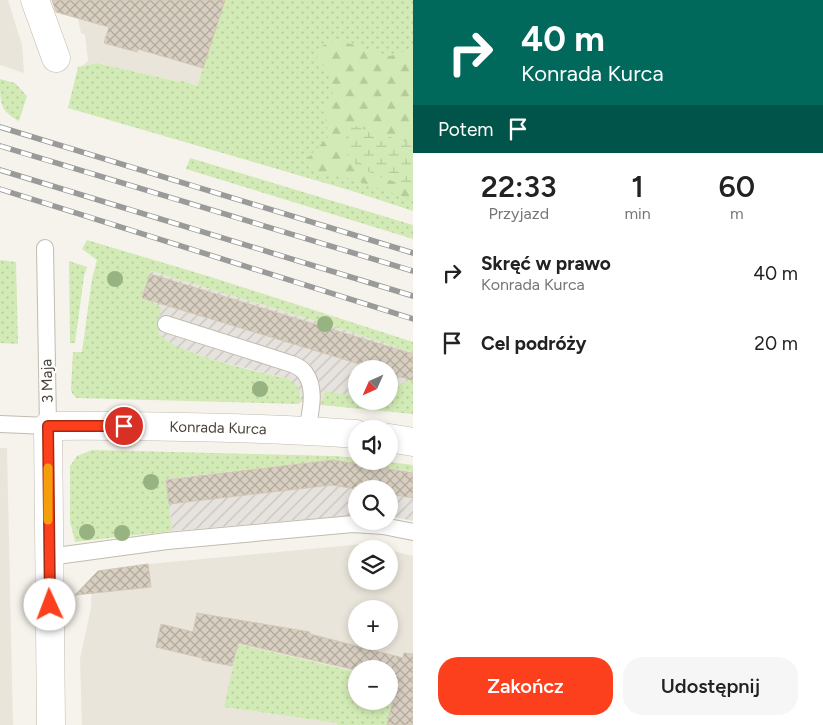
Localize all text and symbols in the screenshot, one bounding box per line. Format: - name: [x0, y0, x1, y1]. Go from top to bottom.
- text: 40 m: [521, 18, 605, 60]
- icon: right: [438, 20, 503, 85]
- text: Konrada Kurca: [521, 60, 664, 87]
- icon: arrive: [504, 115, 532, 143]
- text: Potem: [438, 118, 494, 141]
- text: 22:33: [481, 168, 557, 205]
- text: 1: [631, 168, 644, 205]
- text: 60: [719, 168, 755, 205]
- text: Przyjazd: [488, 204, 549, 223]
- text: min: [624, 204, 651, 223]
- text: m: [730, 204, 744, 223]
- text: Skręć w prawo: [481, 252, 611, 275]
- icon: right: [438, 259, 466, 287]
- text: 40 m: [753, 262, 798, 285]
- text: Konrada Kurca: [481, 275, 585, 294]
- icon: arrive: [438, 329, 466, 357]
- text: Cel podróży: [481, 332, 587, 355]
- text: 20 m: [754, 332, 798, 355]
- street label: 3 Maja: [37, 359, 57, 403]
- north arrow: [348, 360, 398, 410]
- map controls: [348, 360, 398, 710]
- pin: [103, 405, 145, 447]
- icon: arrive: [110, 412, 138, 440]
- street label: Konrada Kurca: [169, 418, 267, 438]
- button: sound: [348, 420, 398, 470]
- button: search: [348, 480, 398, 530]
- button: layers: [348, 540, 398, 590]
- position arrow: [23, 578, 75, 630]
- button: +: [348, 600, 398, 650]
- button: Zakończ: [438, 657, 613, 715]
- button: Udostępnij: [623, 657, 798, 715]
- button: −: [348, 660, 398, 710]

